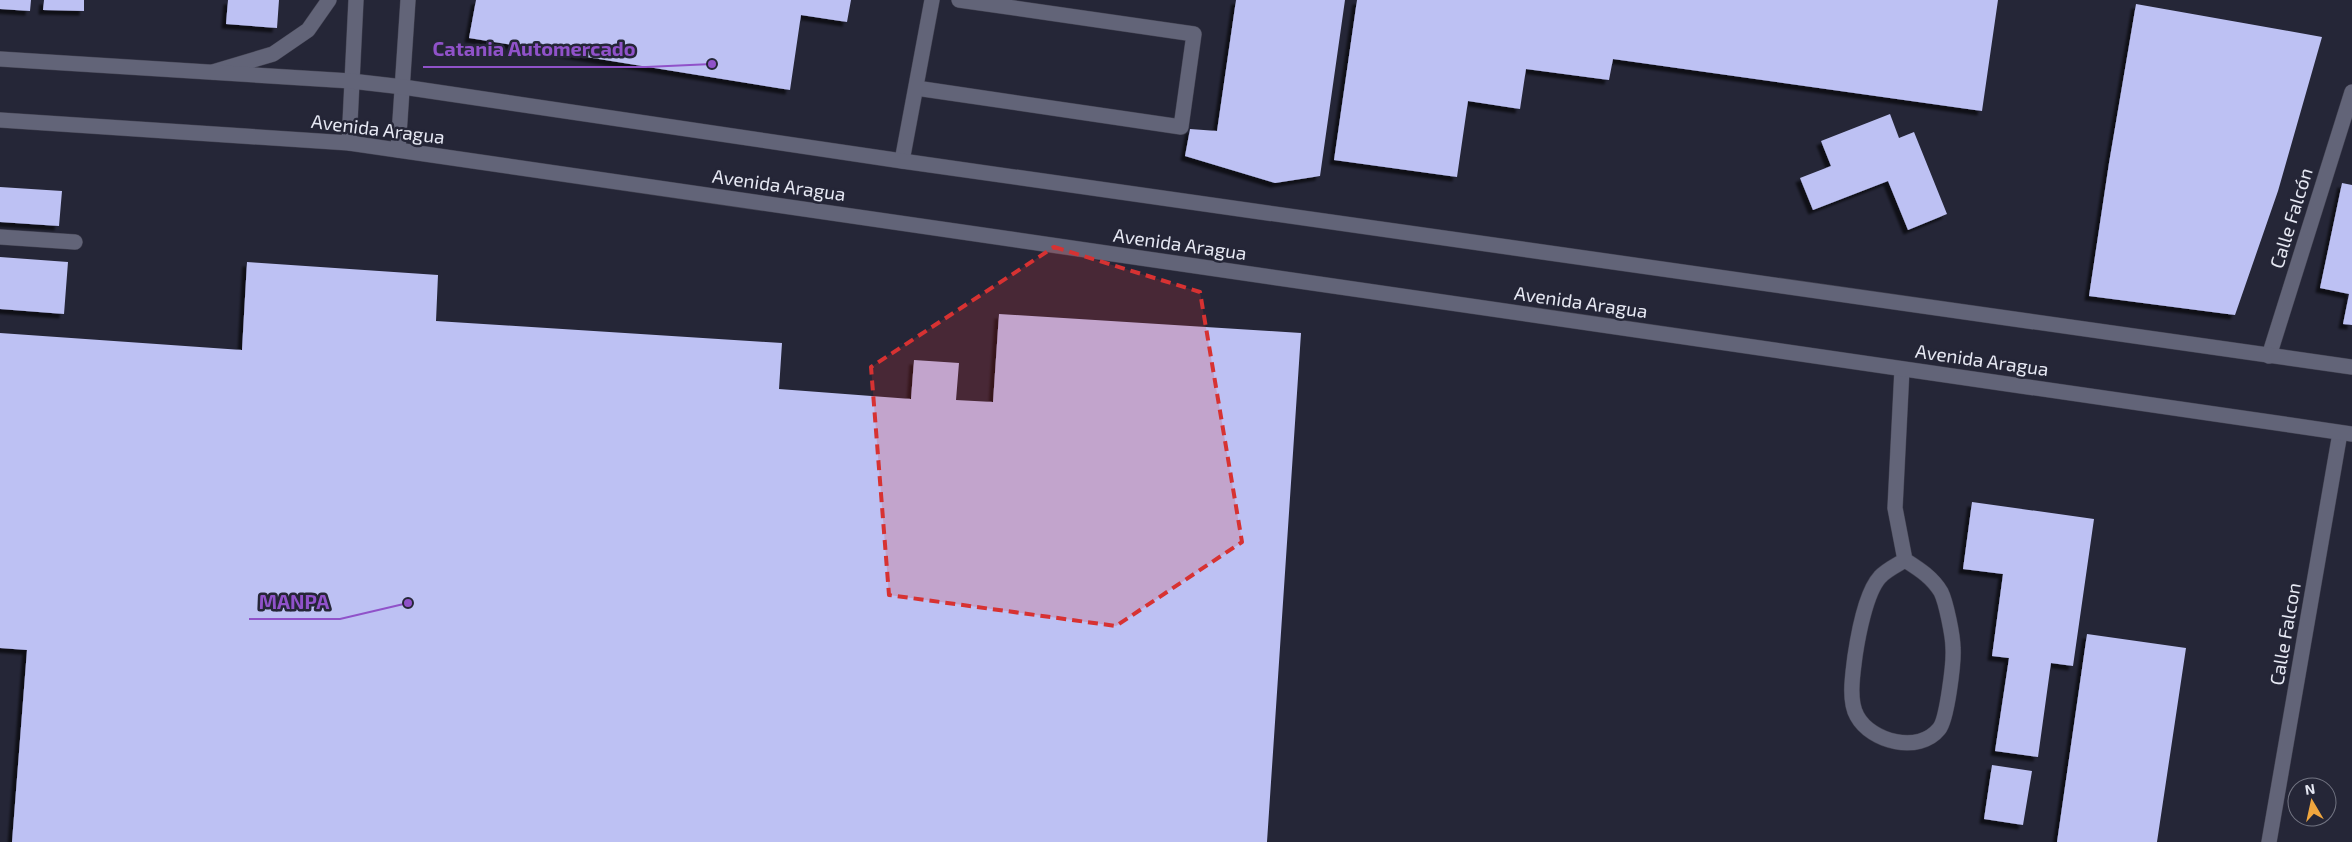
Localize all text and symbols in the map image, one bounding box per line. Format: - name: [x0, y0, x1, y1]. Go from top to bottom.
- callout: Catania Automercado: [423, 32, 646, 67]
- text: Catania Automercado: [432, 36, 636, 60]
- street label: Avenida Aragua: [310, 109, 446, 148]
- street label: Avenida Aragua: [711, 164, 847, 205]
- street label: Calle Falcón: [2264, 165, 2317, 271]
- street label: Avenida Aragua: [1112, 223, 1248, 264]
- street label: Avenida Aragua: [1513, 281, 1649, 322]
- street label: Avenida Aragua: [1914, 339, 2050, 380]
- street label: Calle Falcon: [2264, 581, 2305, 687]
- callout: MANPA: [249, 584, 340, 619]
- text: MANPA: [259, 589, 330, 613]
- north arrow: [2287, 777, 2337, 827]
- text: N: [2304, 779, 2316, 798]

